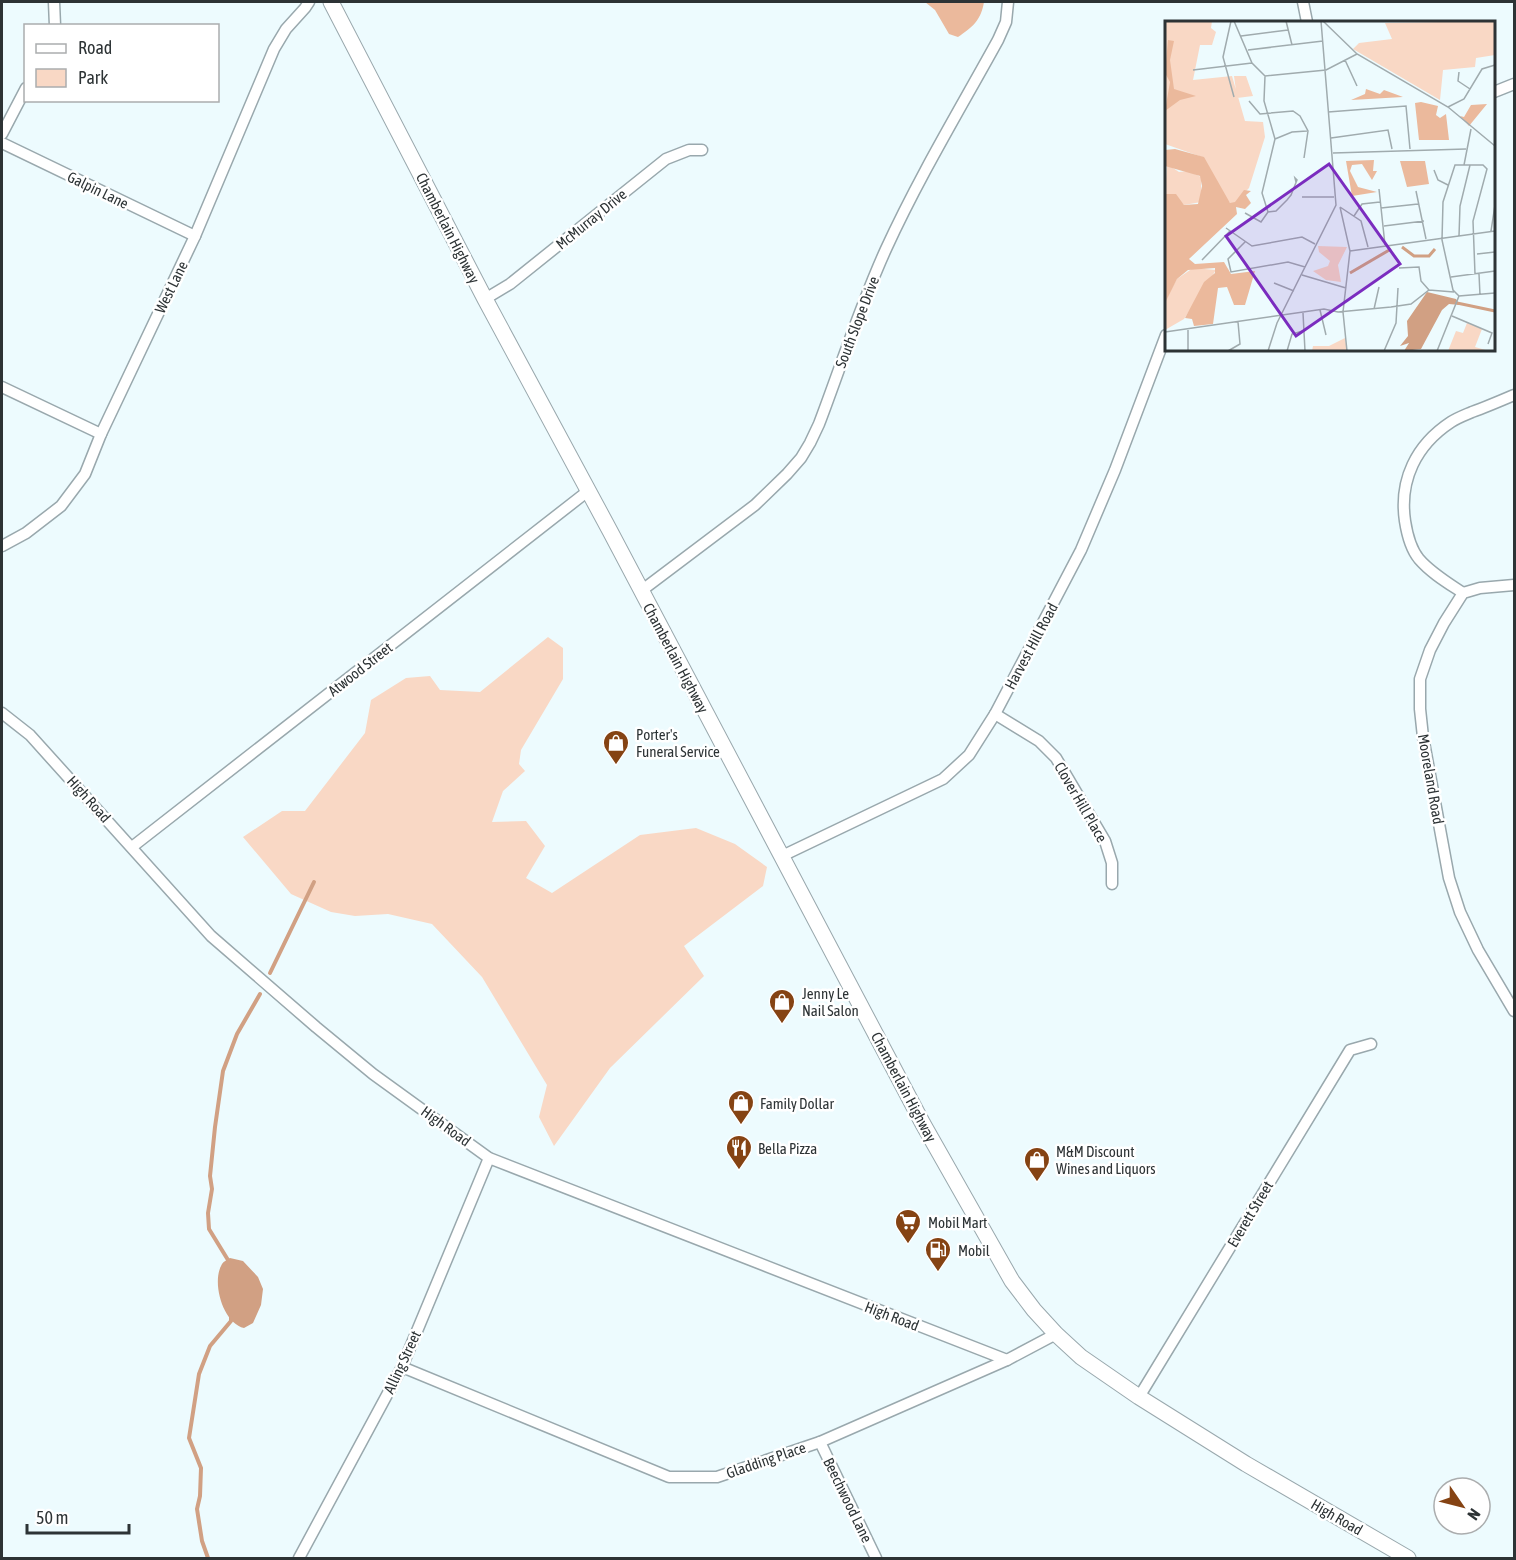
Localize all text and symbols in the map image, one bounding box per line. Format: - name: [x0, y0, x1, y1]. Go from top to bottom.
- inset map: [1165, 21, 1495, 351]
- legend: [24, 24, 219, 102]
- text: Road: [78, 37, 112, 58]
- text: Park: [78, 67, 108, 88]
- street label: Galpin Lane: [65, 168, 131, 212]
- street label: Chamberlain Highway: [413, 170, 483, 286]
- street label: McMurray Drive: [552, 185, 630, 253]
- street label: West Lane: [151, 258, 191, 316]
- street label: South Slope Drive: [832, 274, 882, 370]
- street label: Chamberlain Highway: [640, 600, 712, 716]
- street label: Harvest Hill Road: [1001, 600, 1061, 692]
- street label: Atwood Street: [325, 639, 395, 699]
- place label: Porter's Funeral Service: [636, 726, 720, 760]
- shop icon: Porter's Funeral Service: [601, 728, 631, 766]
- street label: Mooreland Road: [1415, 733, 1447, 825]
- street label: Clover Hill Place: [1051, 759, 1111, 845]
- street label: High Road: [64, 772, 114, 826]
- place label: Jenny Le Nail Salon: [802, 985, 859, 1019]
- shop icon: Jenny Le Nail Salon: [767, 987, 797, 1025]
- street label: Chamberlain Highway: [868, 1029, 940, 1145]
- shop icon: Family Dollar: [726, 1088, 756, 1126]
- place label: Family Dollar: [760, 1095, 834, 1112]
- street label: High Road: [418, 1102, 474, 1150]
- restaurant icon: Bella Pizza: [724, 1133, 754, 1171]
- place label: Bella Pizza: [758, 1140, 817, 1157]
- place label: M&M Discount Wines and Liquors: [1056, 1143, 1156, 1177]
- shop icon: M&M Discount Wines and Liquors: [1022, 1145, 1052, 1183]
- street label: Everett Street: [1224, 1178, 1276, 1250]
- supermarket icon: Mobil Mart: [893, 1207, 923, 1245]
- place label: Mobil Mart: [928, 1214, 987, 1231]
- fuel station icon: Mobil: [923, 1235, 953, 1273]
- place label: Mobil: [958, 1242, 990, 1259]
- street label: High Road: [863, 1298, 921, 1334]
- street label: Alling Street: [380, 1328, 424, 1396]
- street label: Gladding Place: [724, 1438, 808, 1482]
- street label: Beechwood Lane: [820, 1455, 876, 1545]
- north arrow: [1432, 1476, 1492, 1536]
- street label: High Road: [1308, 1495, 1366, 1539]
- scale bar: [27, 1497, 129, 1535]
- text: N: [1464, 1506, 1484, 1524]
- text: 50 m: [36, 1507, 68, 1528]

